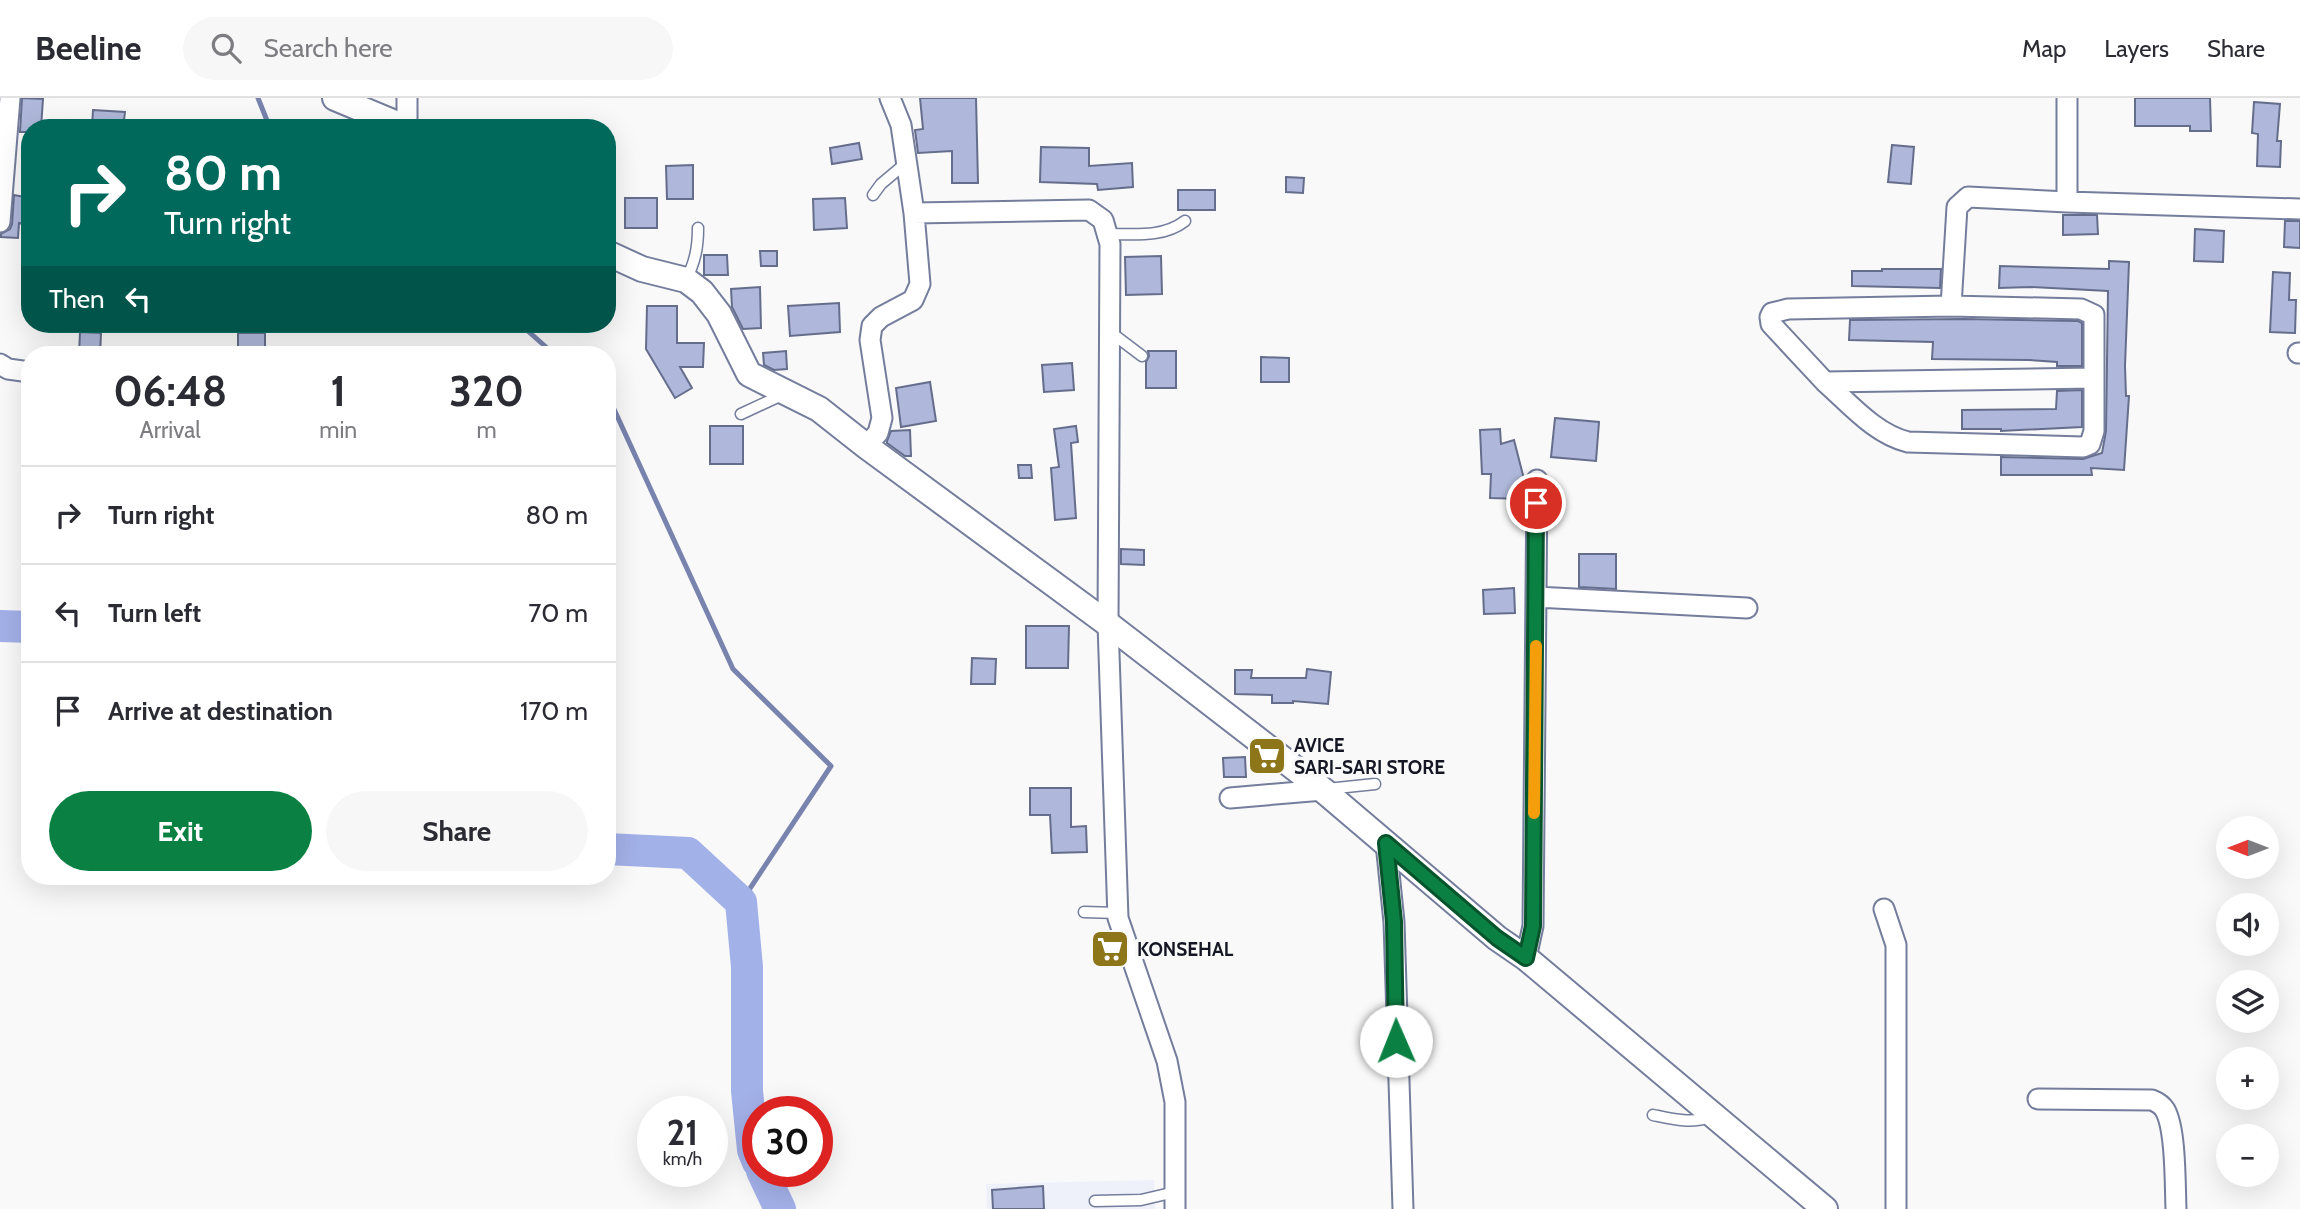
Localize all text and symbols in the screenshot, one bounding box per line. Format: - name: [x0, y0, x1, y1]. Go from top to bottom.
- search box: [183, 17, 673, 80]
- text: Beeline: [35, 28, 141, 68]
- icon: search: [207, 29, 245, 67]
- text: Search here: [263, 32, 393, 64]
- text: Map: [2022, 34, 2066, 63]
- text: Layers: [2104, 34, 2169, 63]
- text: Share: [2207, 34, 2265, 63]
- text: 80 m: [164, 143, 282, 202]
- icon: right: [49, 147, 140, 238]
- text: Turn right: [164, 203, 291, 242]
- icon: left: [119, 280, 157, 318]
- text: Then: [49, 283, 105, 315]
- text: 06:48: [113, 365, 227, 417]
- text: 1: [330, 365, 346, 417]
- text: 320: [449, 365, 524, 417]
- text: Arrival: [140, 416, 201, 444]
- text: min: [319, 416, 357, 444]
- text: m: [476, 416, 497, 444]
- pin: [1506, 473, 1566, 533]
- icon: arrive: [1517, 484, 1555, 522]
- icon: right: [49, 496, 87, 534]
- text: Turn right: [108, 499, 214, 531]
- text: 80 m: [525, 499, 588, 531]
- icon: left: [49, 594, 87, 632]
- text: Turn left: [108, 597, 201, 629]
- text: 70 m: [528, 597, 588, 629]
- icon: arrive: [49, 692, 87, 730]
- text: Arrive at destination: [108, 695, 333, 727]
- text: 170 m: [520, 695, 588, 727]
- place label: AVICE SARI-SARI STORE: [1294, 734, 1445, 779]
- supermarket icon: AVICE SARI-SARI STORE: [1246, 735, 1288, 777]
- button: Exit: [49, 791, 312, 871]
- button: Share: [326, 791, 588, 871]
- north arrow: [2216, 816, 2278, 878]
- map controls: [2216, 816, 2279, 1187]
- button: sound: [2216, 893, 2279, 956]
- supermarket icon: KONSEHAL: [1089, 928, 1131, 970]
- place label: KONSEHAL: [1137, 938, 1234, 961]
- button: layers: [2216, 970, 2279, 1033]
- position arrow: [1359, 1004, 1433, 1078]
- button: +: [2216, 1047, 2279, 1110]
- speed limit sign: 30: [742, 1096, 833, 1187]
- text: 21: [667, 1111, 698, 1154]
- button: −: [2216, 1124, 2279, 1187]
- text: km/h: [663, 1148, 702, 1170]

